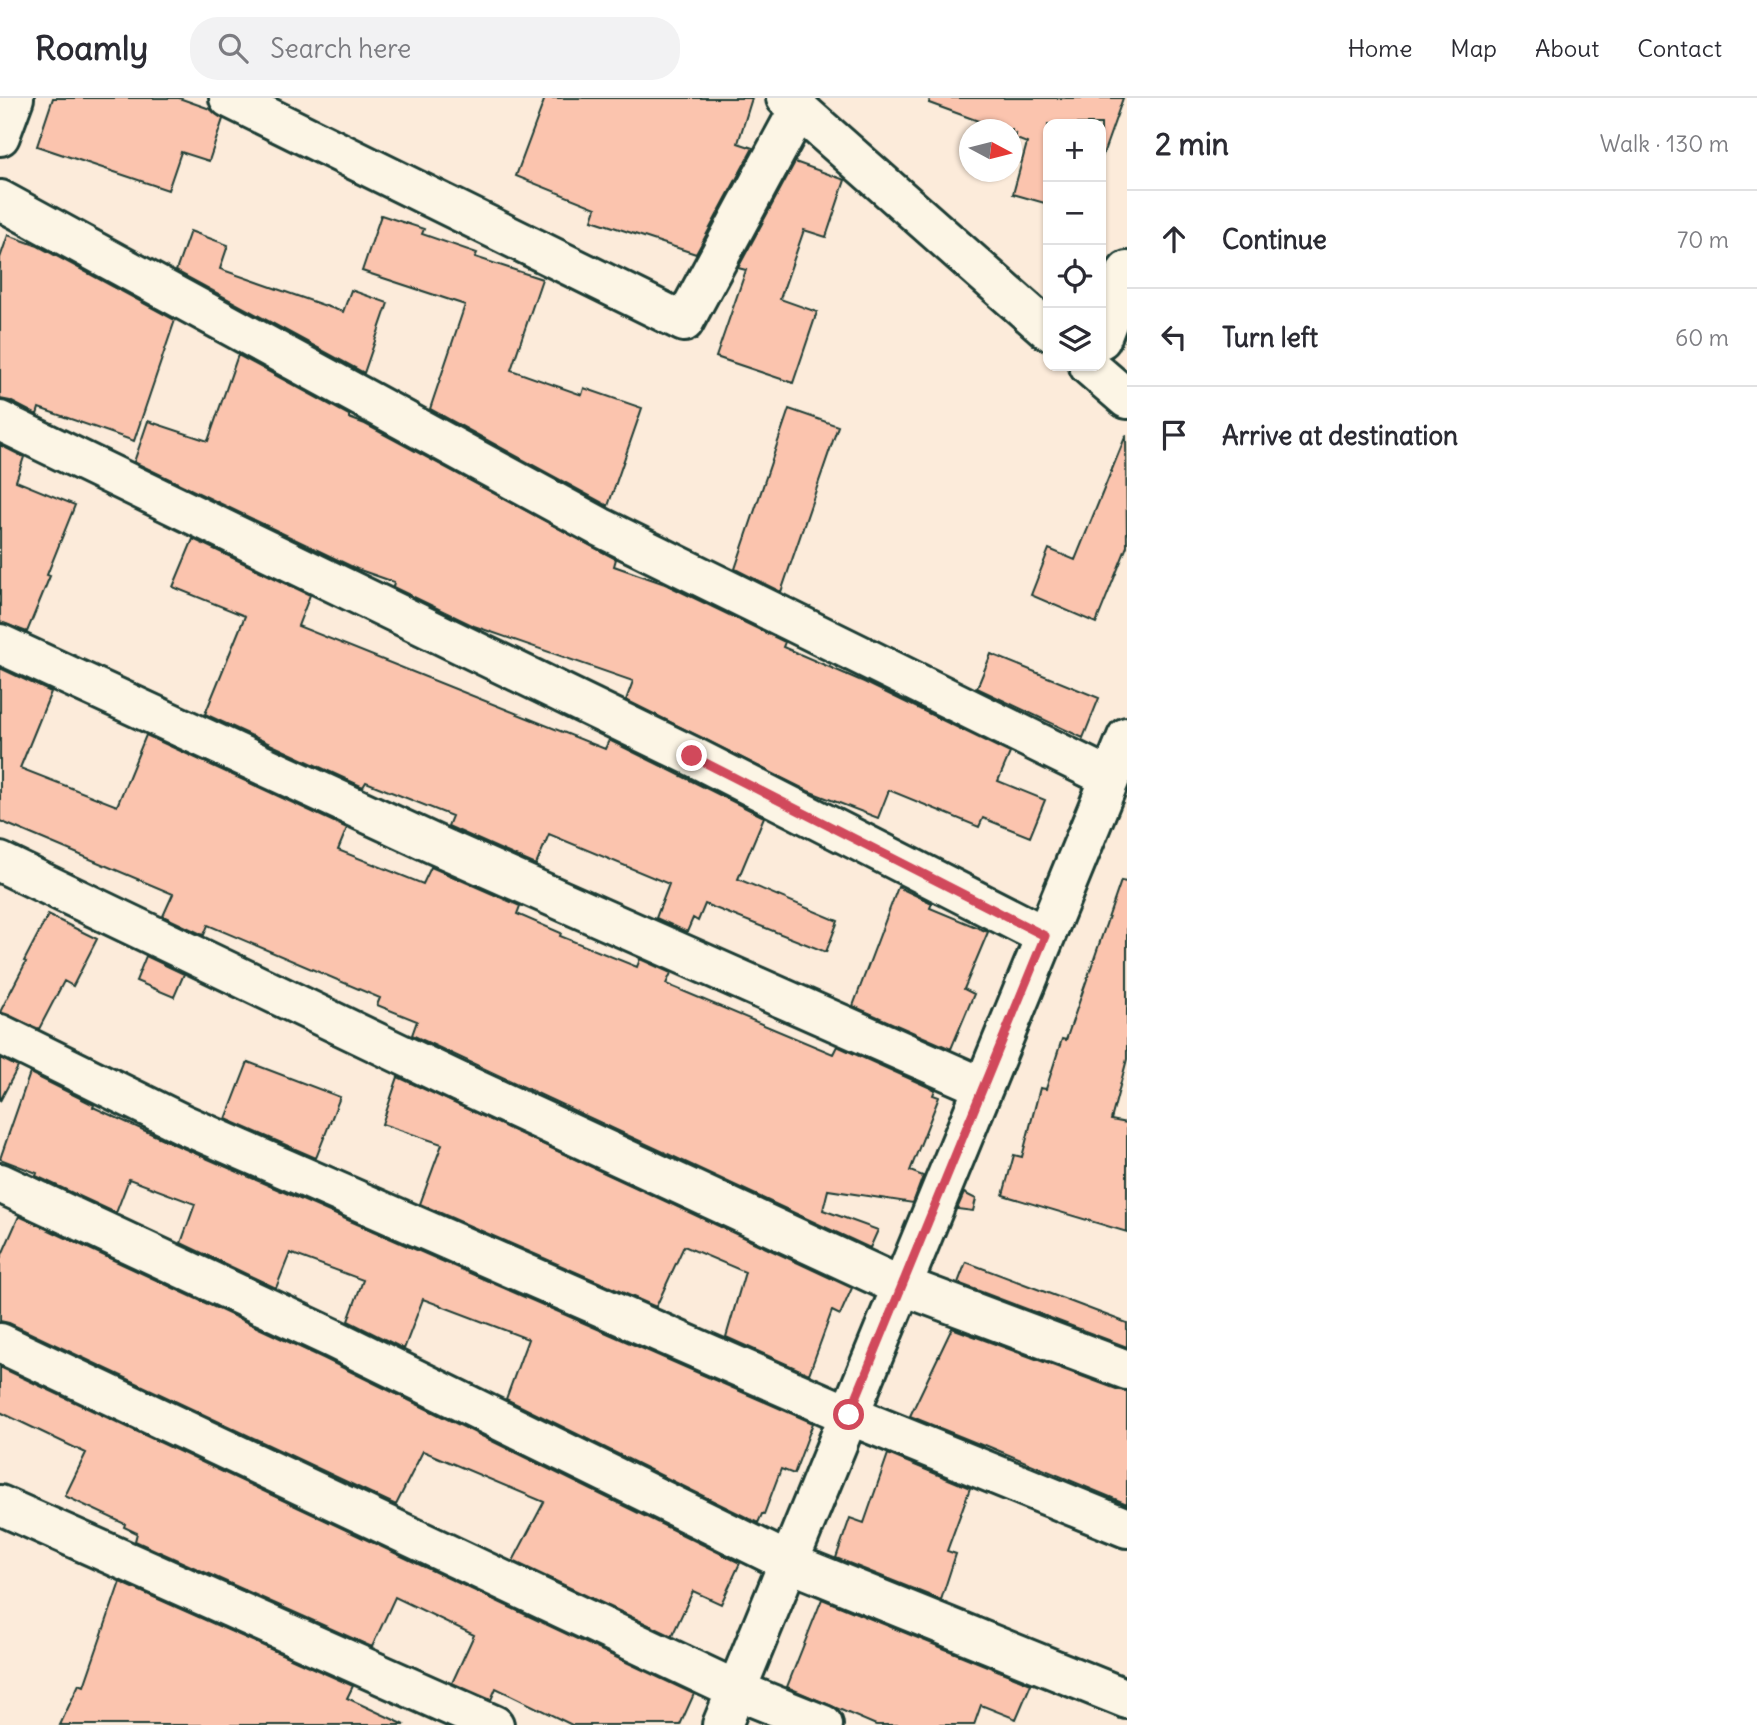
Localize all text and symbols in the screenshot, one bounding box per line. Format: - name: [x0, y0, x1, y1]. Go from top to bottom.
- search box: [190, 17, 680, 80]
- text: Roamly: [35, 27, 148, 69]
- icon: search: [214, 29, 252, 67]
- text: Search here: [270, 32, 411, 65]
- text: Home: [1348, 33, 1412, 63]
- text: Map: [1450, 33, 1497, 63]
- text: About: [1535, 33, 1599, 63]
- text: Contact: [1637, 33, 1722, 63]
- north arrow: [959, 119, 1022, 182]
- map controls: [1043, 119, 1106, 371]
- button: +: [1043, 119, 1106, 182]
- text: 2 min: [1155, 125, 1229, 163]
- text: Walk · 130 m: [1600, 129, 1729, 158]
- button: −: [1043, 182, 1106, 245]
- icon: ahead: [1155, 220, 1193, 258]
- text: Continue: [1222, 223, 1327, 256]
- text: 70 m: [1677, 225, 1729, 254]
- button: locate: [1043, 245, 1106, 308]
- button: layers: [1043, 308, 1106, 371]
- icon: left: [1155, 318, 1193, 356]
- text: Turn left: [1222, 321, 1318, 354]
- text: 60 m: [1675, 323, 1729, 352]
- icon: arrive: [1155, 416, 1193, 454]
- text: Arrive at destination: [1222, 419, 1458, 452]
- route end: [676, 740, 707, 771]
- route start: [833, 1399, 864, 1430]

